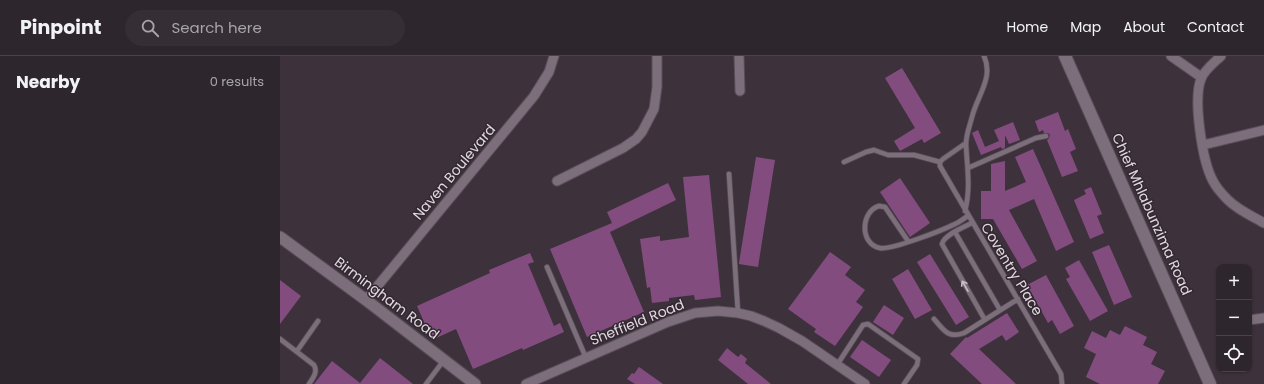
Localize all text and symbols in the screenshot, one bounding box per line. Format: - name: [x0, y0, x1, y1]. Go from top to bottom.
- search box: [125, 10, 405, 46]
- text: Pinpoint: [20, 14, 101, 41]
- icon: search: [139, 17, 161, 39]
- text: Search here: [171, 17, 262, 38]
- text: Home: [1006, 17, 1048, 37]
- text: Map: [1070, 17, 1101, 37]
- text: About: [1123, 17, 1165, 37]
- text: Contact: [1187, 17, 1244, 37]
- text: Nearby: [16, 70, 80, 94]
- text: 0 results: [210, 72, 264, 91]
- street label: Naven Boulevard: [408, 120, 500, 224]
- street label: Chief Mhlabunzima Road: [1107, 130, 1197, 298]
- street label: Coventry Place: [976, 219, 1048, 320]
- street label: Birmingham Road: [330, 252, 444, 344]
- map controls: [1216, 264, 1252, 372]
- button: +: [1216, 264, 1252, 300]
- one-way arrow: [961, 280, 969, 292]
- street label: Sheffield Road: [587, 294, 687, 350]
- button: −: [1216, 300, 1252, 336]
- button: locate: [1216, 336, 1252, 372]

